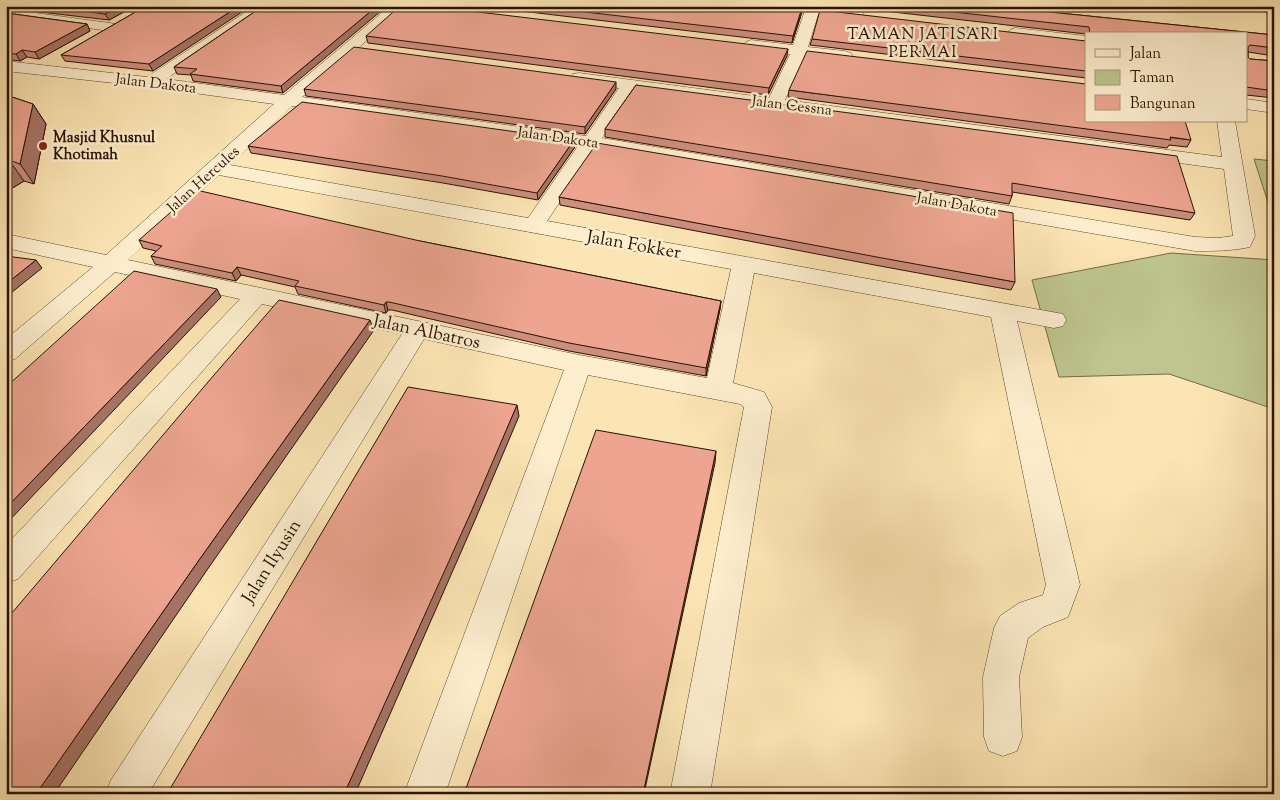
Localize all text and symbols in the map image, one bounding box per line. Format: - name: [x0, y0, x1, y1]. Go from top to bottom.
- district label: TAMAN JATISARI PERMAI: [847, 24, 999, 65]
- legend: [1085, 32, 1248, 122]
- text: Jalan: [1129, 44, 1161, 65]
- text: Taman: [1130, 68, 1174, 89]
- street label: Jalan Dakota: [113, 69, 198, 100]
- street label: Jalan Cessna: [750, 91, 833, 122]
- text: Bangunan: [1130, 94, 1196, 115]
- street label: Jalan Dakota: [515, 122, 600, 155]
- place label: Masjid Khusnul Khotimah: [53, 128, 156, 166]
- marker: Masjid Khusnul Khotimah: [37, 140, 49, 152]
- street label: Jalan Hercules: [162, 142, 245, 219]
- street label: Jalan Dakota: [914, 188, 999, 223]
- street label: Jalan Fokker: [584, 225, 683, 267]
- street label: Jalan Albatros: [370, 309, 483, 357]
- street label: Jalan Ilyusin: [236, 515, 309, 610]

